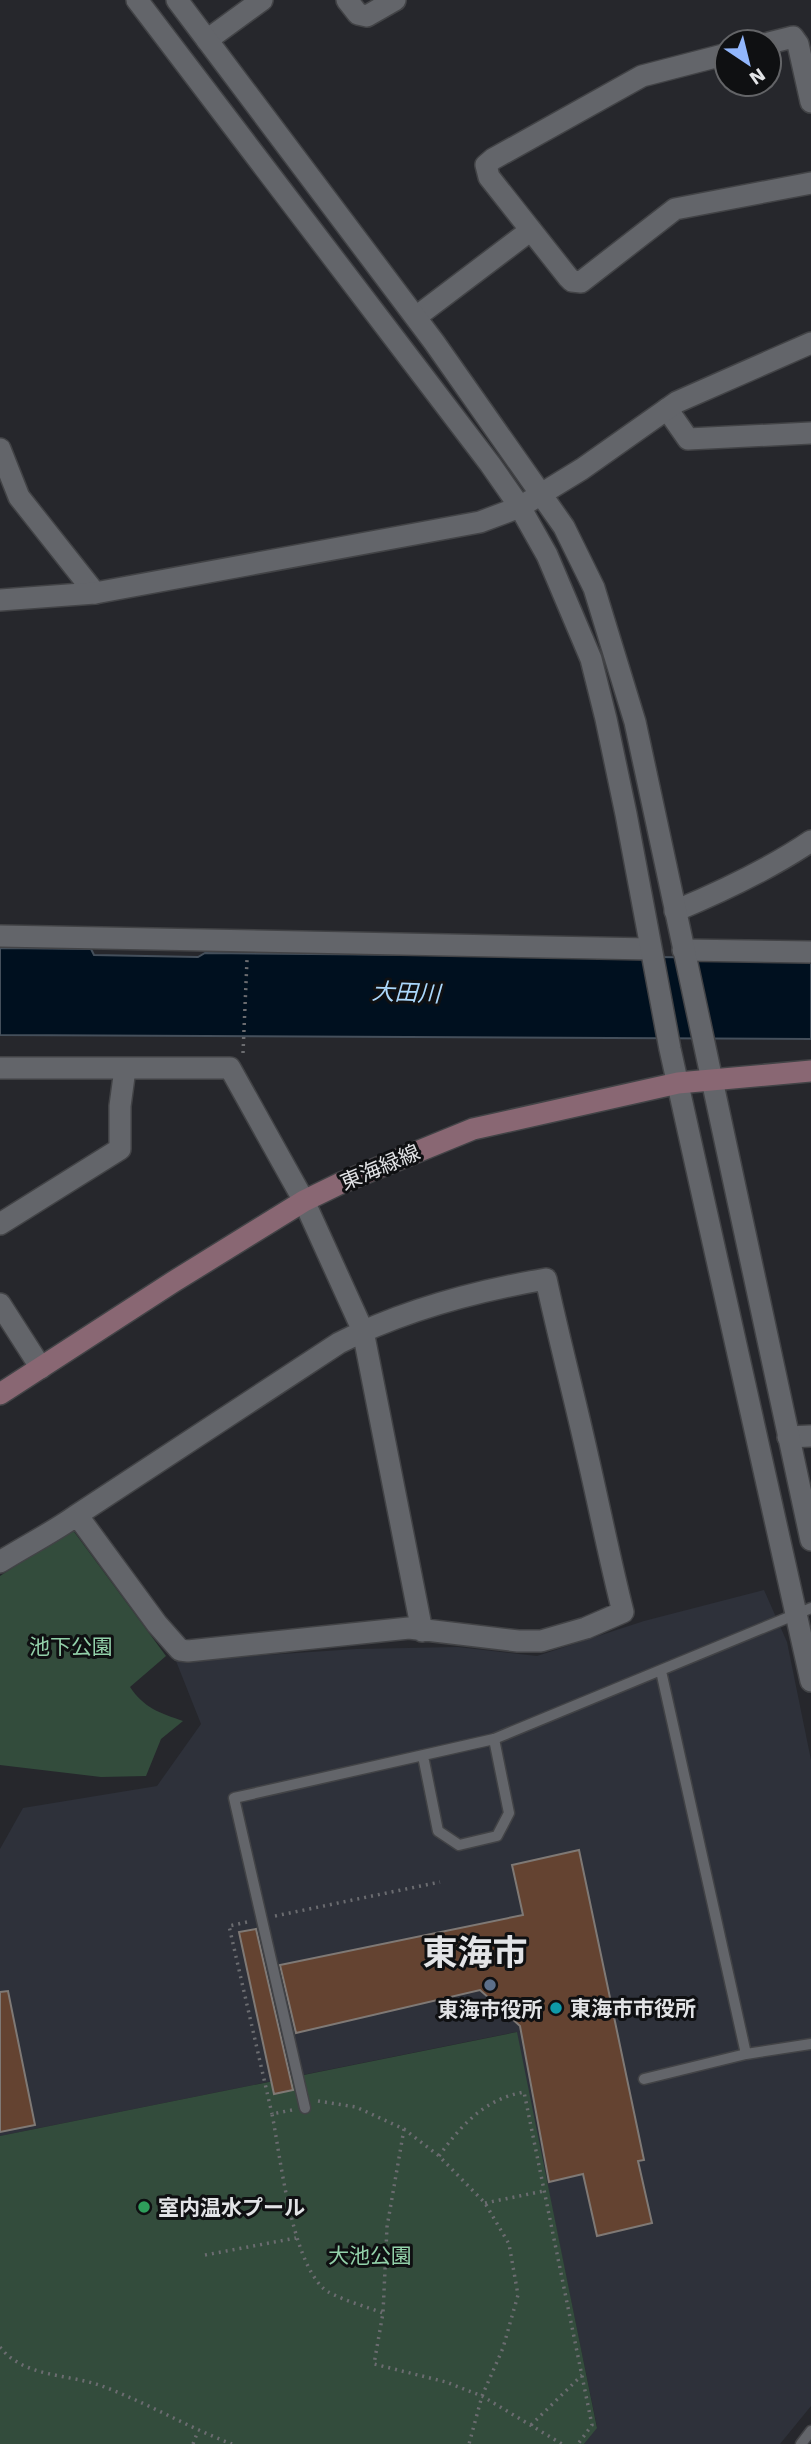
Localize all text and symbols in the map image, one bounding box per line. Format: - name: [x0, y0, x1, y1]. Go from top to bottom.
- north arrow: [713, 28, 783, 98]
- text: N: [745, 63, 770, 90]
- water label: 大田川: [371, 978, 444, 1008]
- street label: 東海緑線: [336, 1139, 424, 1195]
- park label: 池下公園: [29, 1634, 113, 1659]
- district label: 東海市: [422, 1932, 528, 1974]
- marker: 東海市役所: [482, 1977, 498, 1993]
- place label: 東海市市役所: [570, 1996, 696, 2021]
- place label: 東海市役所: [438, 1997, 543, 2022]
- marker: 東海市市役所: [548, 2000, 564, 2016]
- place label: 室内温水プール: [158, 2195, 305, 2220]
- marker: 室内温水プール: [136, 2199, 152, 2215]
- park label: 大池公園: [328, 2243, 412, 2268]

